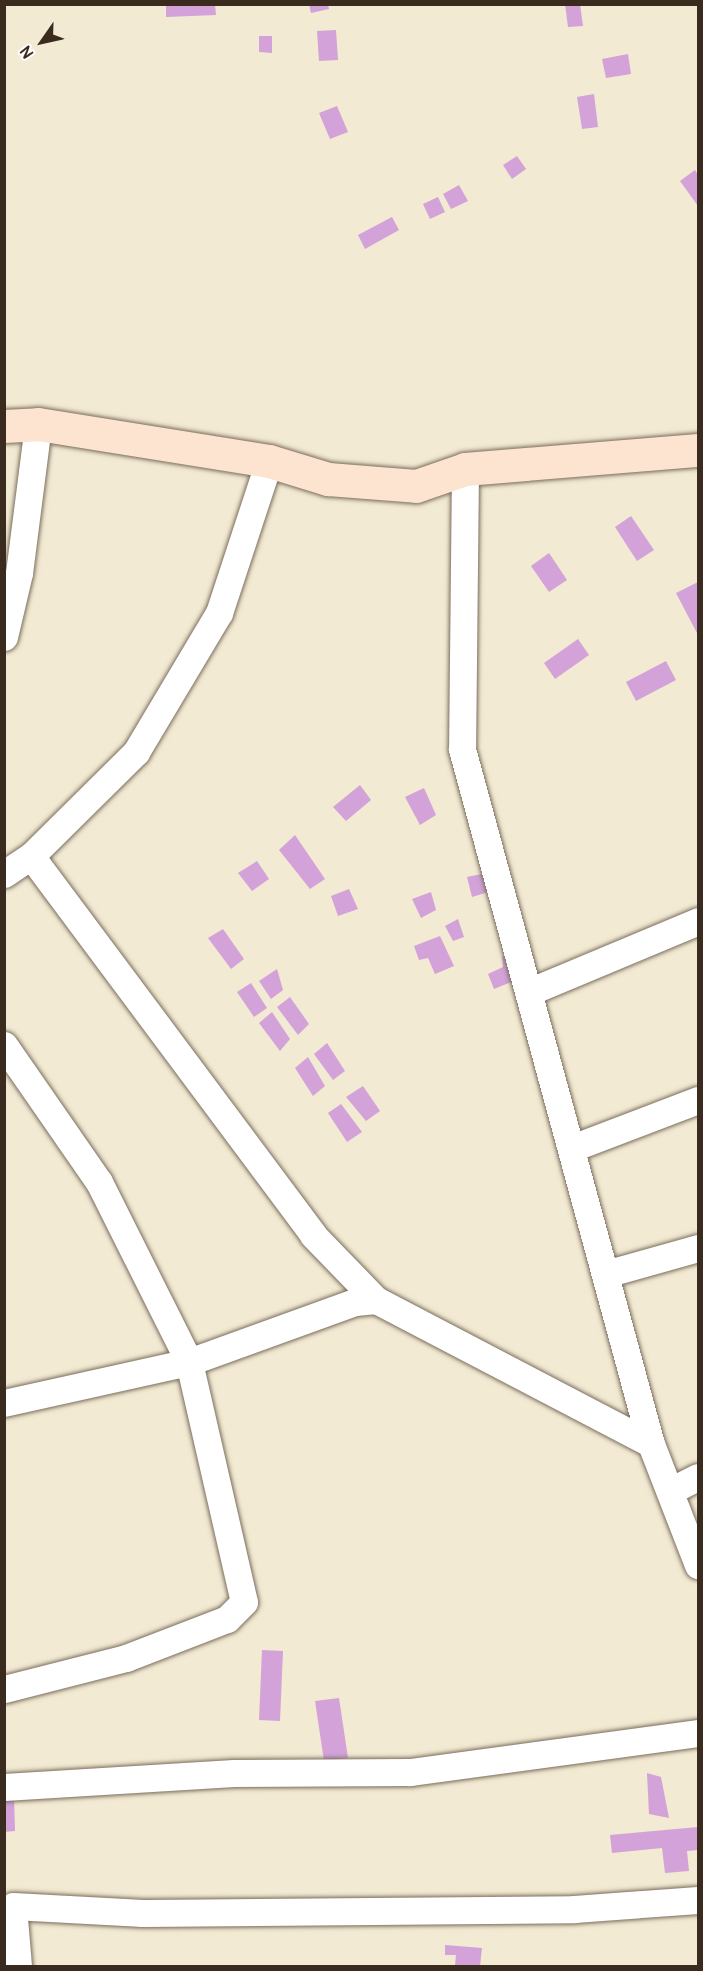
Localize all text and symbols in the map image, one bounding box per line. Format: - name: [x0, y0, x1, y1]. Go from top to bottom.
- north arrow: [12, 12, 72, 72]
- text: N: [16, 42, 38, 62]

